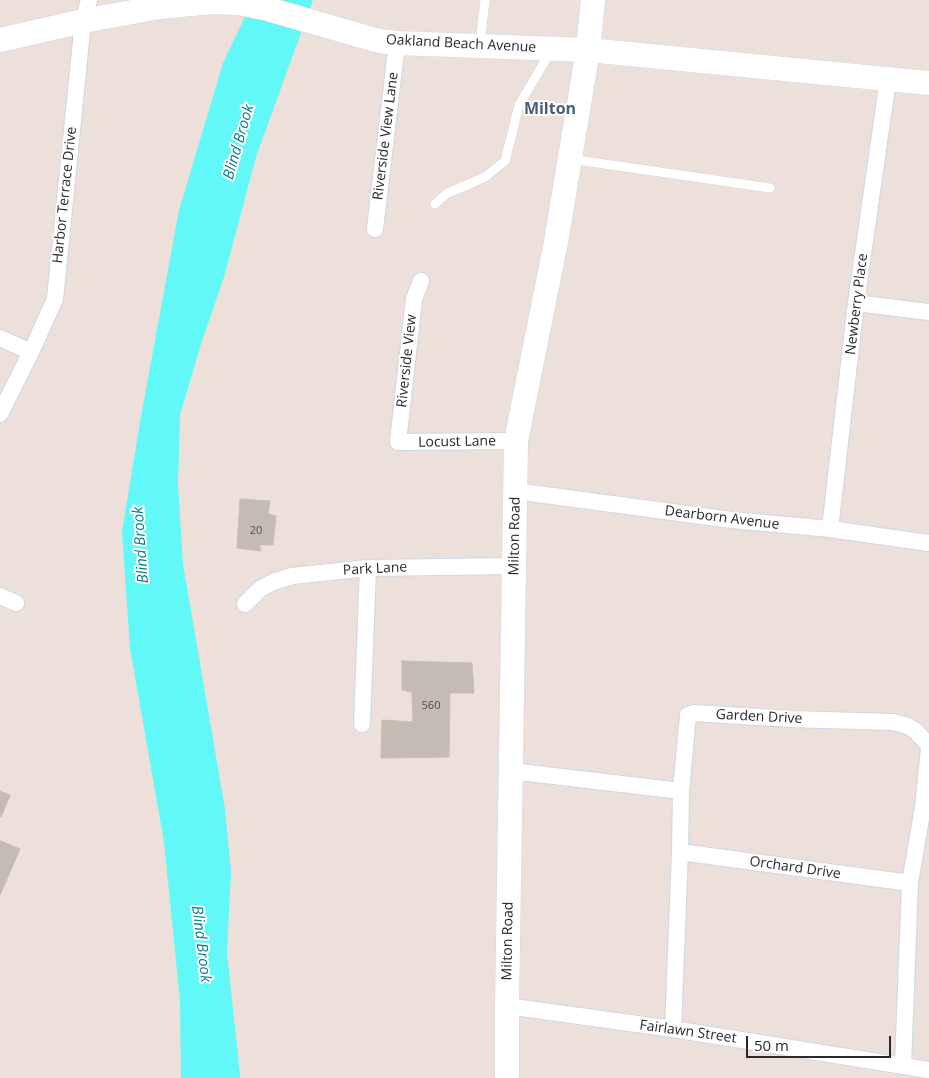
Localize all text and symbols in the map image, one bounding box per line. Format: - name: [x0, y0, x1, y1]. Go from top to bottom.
- street label: Oakland Beach Avenue: [385, 32, 537, 56]
- street label: Riverside View Lane: [370, 71, 402, 201]
- district label: Milton: [524, 99, 576, 119]
- water label: Blind Brook: [220, 103, 258, 181]
- street label: Harbor Terrace Drive: [49, 126, 81, 264]
- street label: Newberry Place: [842, 252, 872, 356]
- street label: Riverside View: [394, 314, 420, 408]
- street label: Locust Lane: [418, 433, 496, 451]
- street label: Milton Road: [506, 497, 524, 575]
- street label: Dearborn Avenue: [664, 503, 780, 533]
- water label: Blind Brook: [129, 506, 153, 584]
- house number: 20: [250, 524, 262, 538]
- street label: Park Lane: [342, 559, 408, 579]
- house number: 560: [422, 699, 440, 713]
- street label: Garden Drive: [715, 706, 803, 728]
- street label: Orchard Drive: [748, 853, 842, 883]
- street label: Milton Road: [499, 902, 517, 980]
- water label: Blind Brook: [187, 905, 215, 983]
- street label: Fairlawn Street: [638, 1017, 738, 1047]
- scale bar: [749, 1026, 894, 1058]
- text: 50 m: [754, 1035, 789, 1055]

